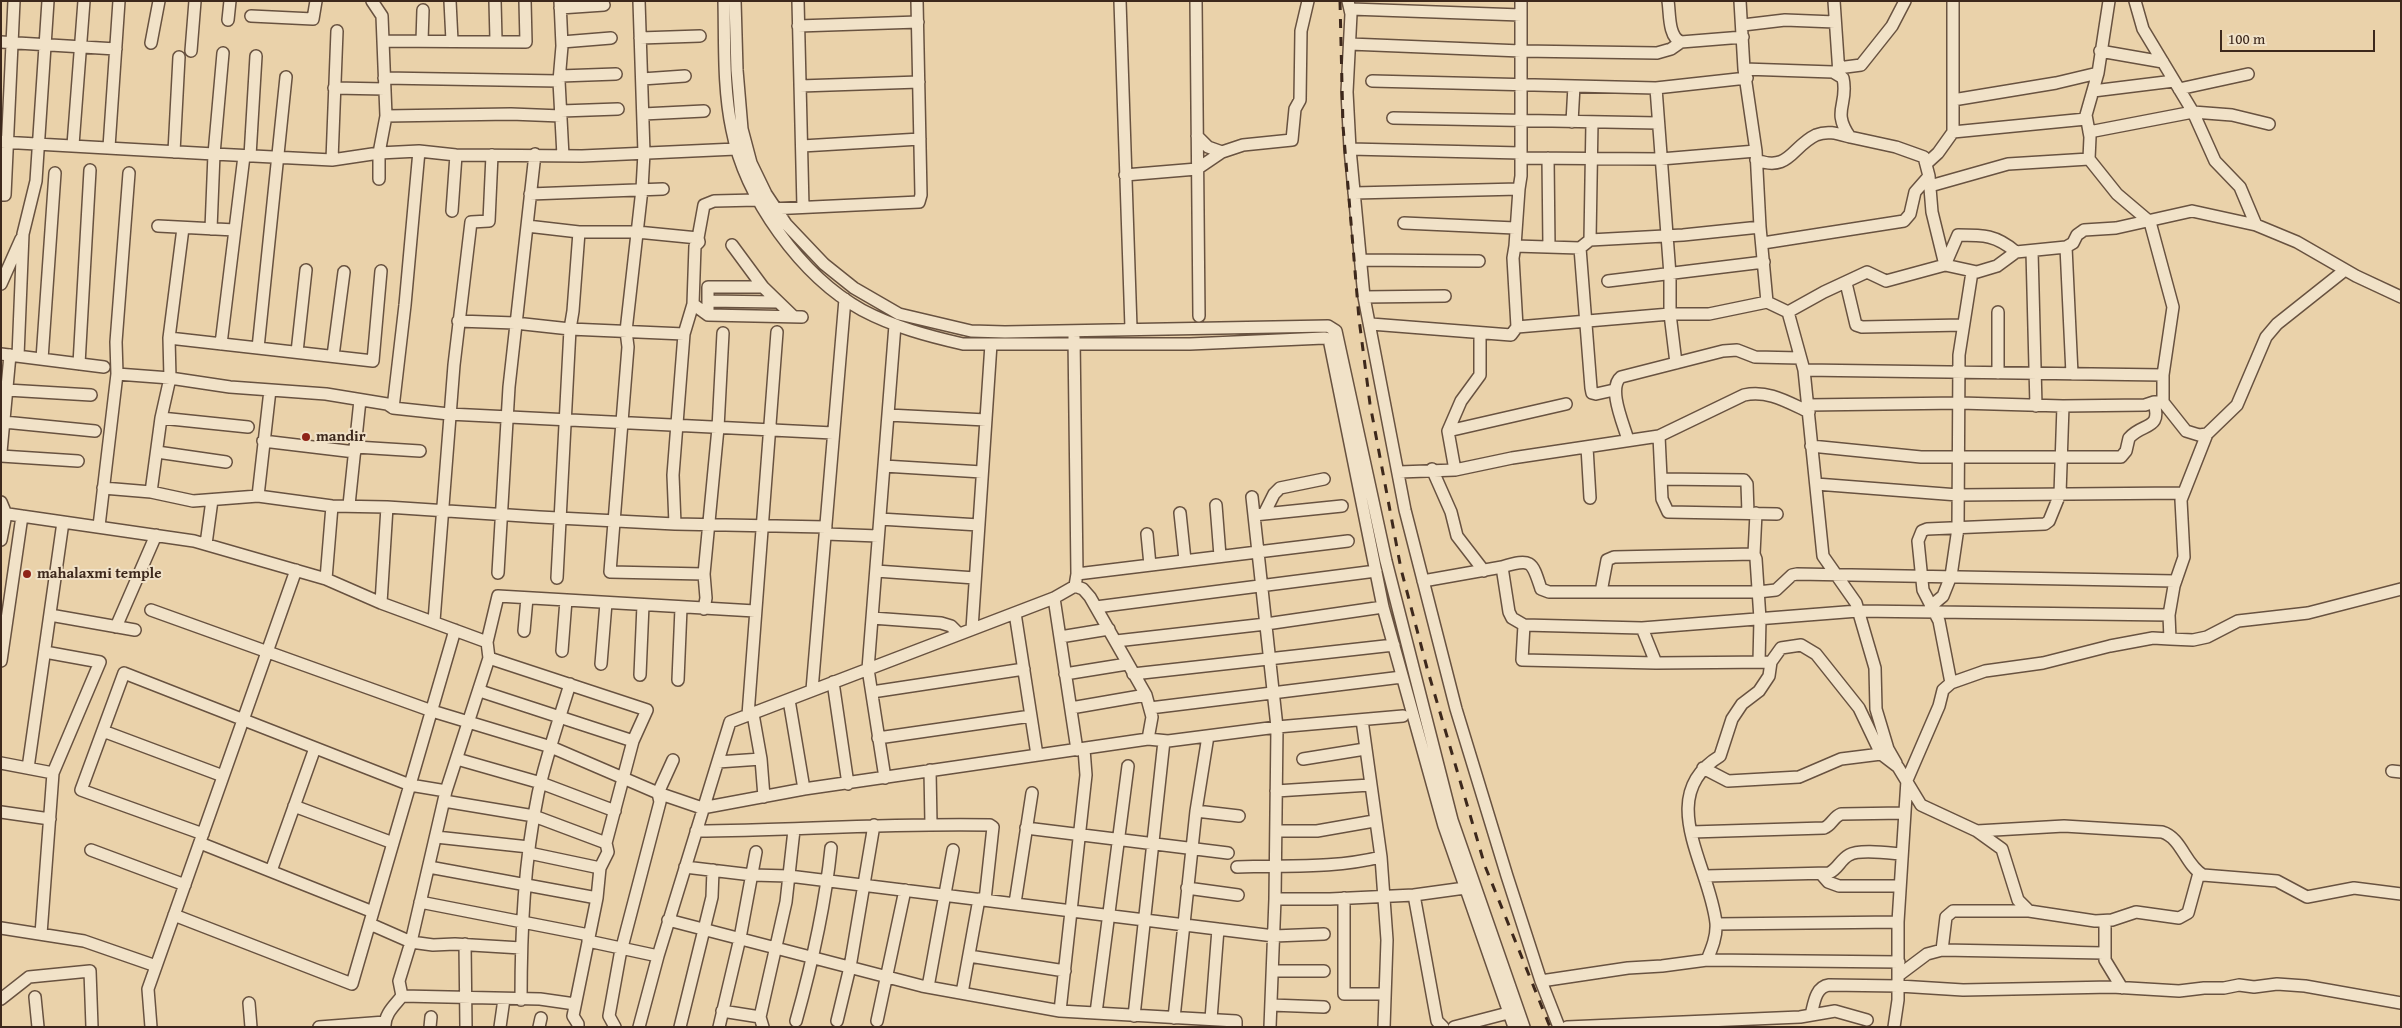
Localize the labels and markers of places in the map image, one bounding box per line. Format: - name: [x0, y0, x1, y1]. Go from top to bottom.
- place label: mandir: [316, 428, 366, 446]
- marker: mandir: [300, 431, 312, 443]
- place label: mahalaxmi temple: [37, 565, 162, 583]
- marker: mahalaxmi temple: [21, 568, 33, 580]

